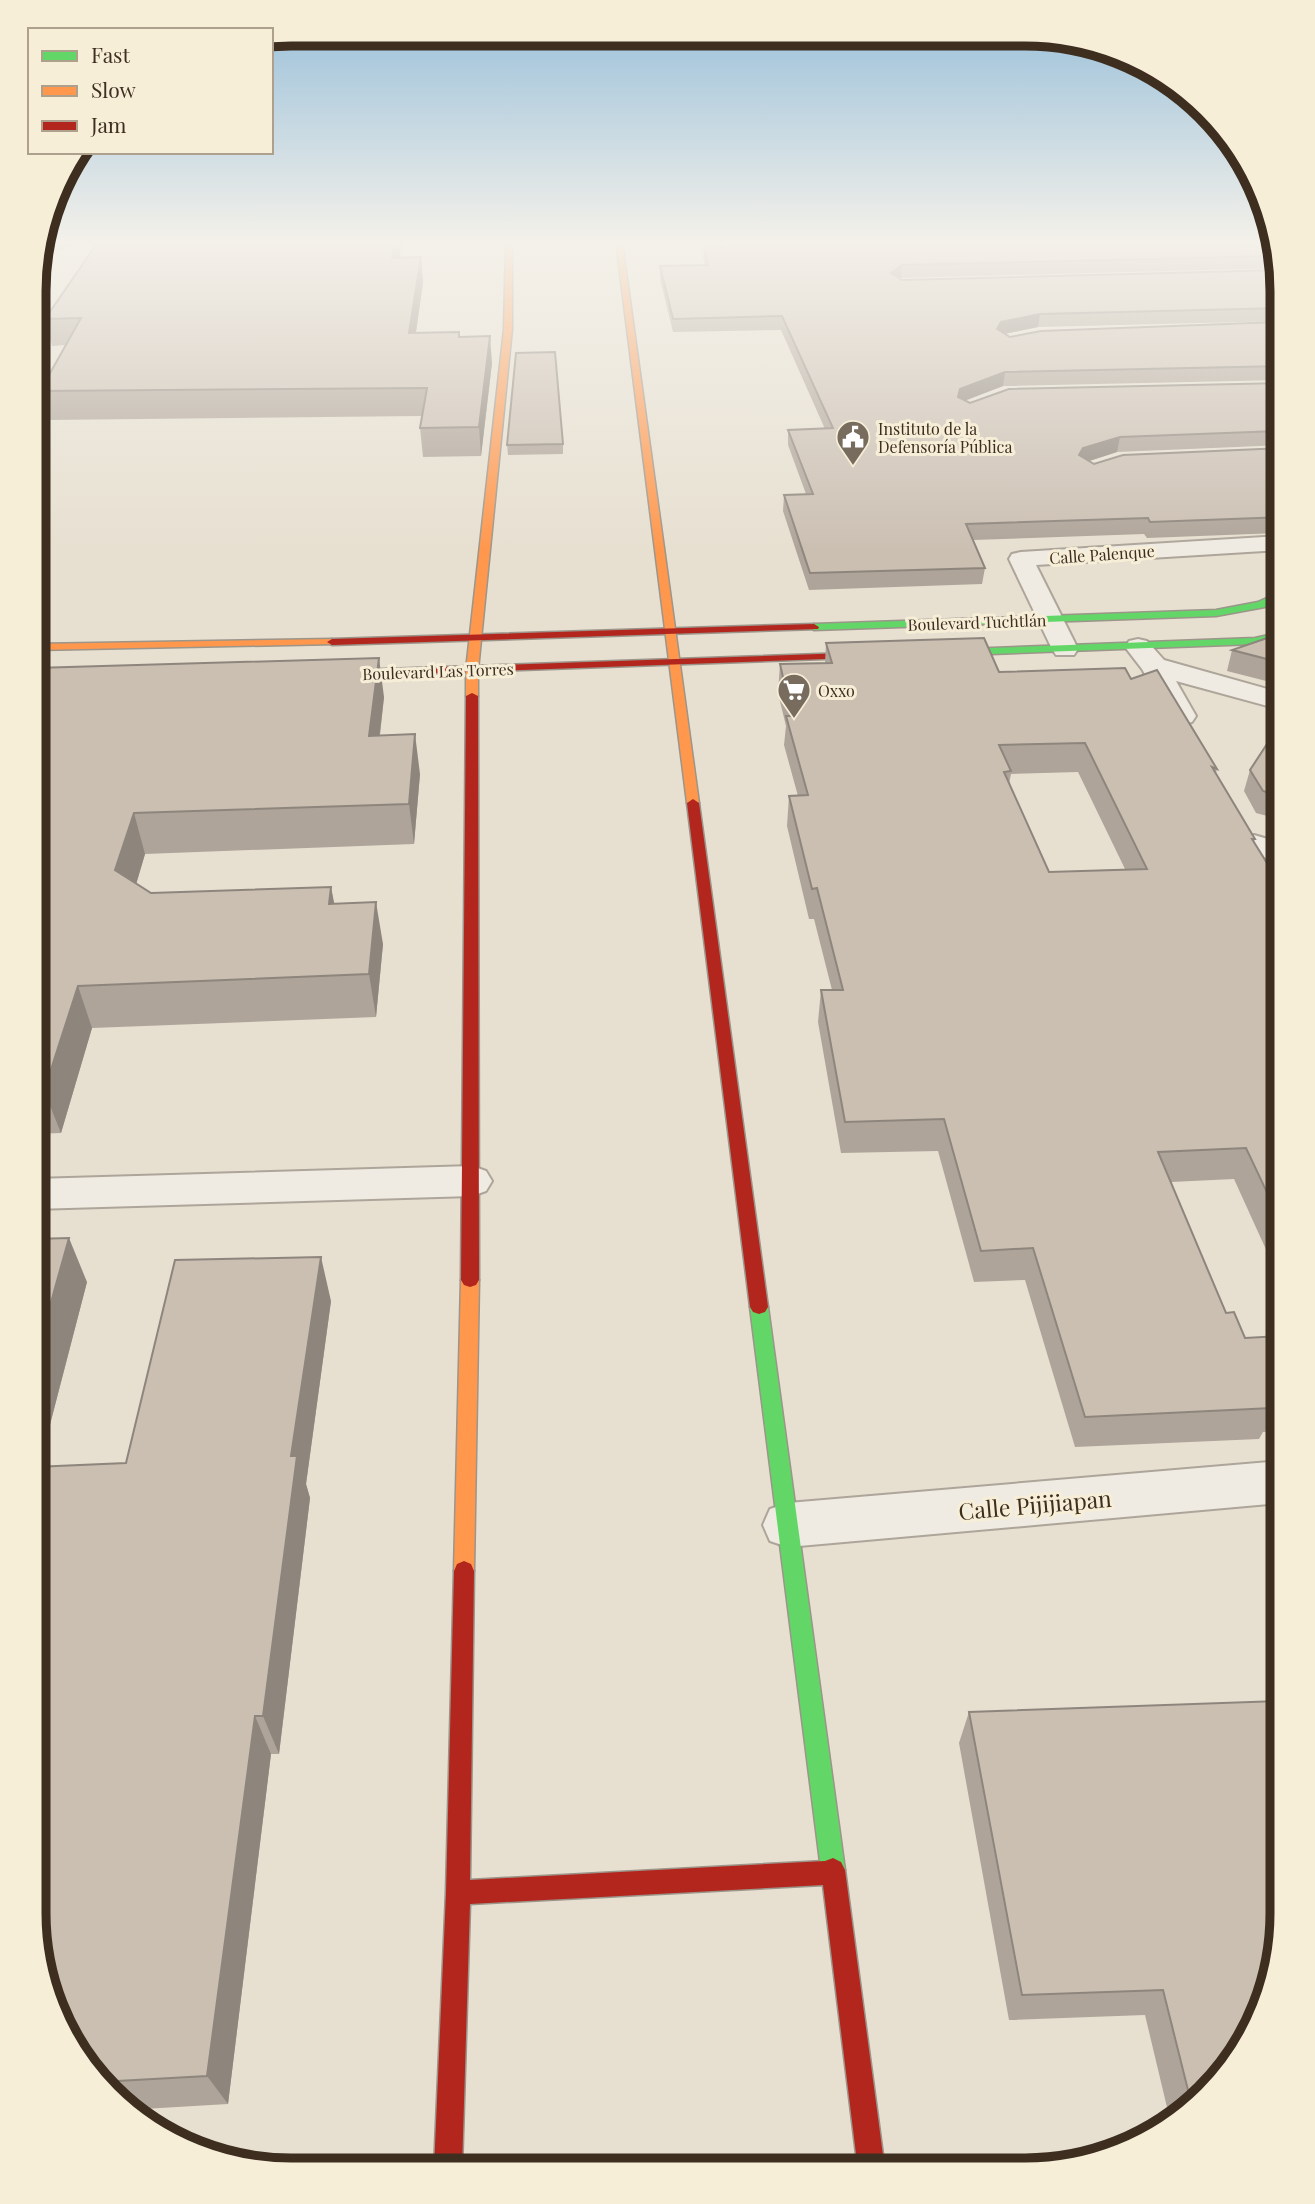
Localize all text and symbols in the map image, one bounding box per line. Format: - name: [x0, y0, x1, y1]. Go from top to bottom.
- legend: [28, 28, 273, 154]
- text: Fast: [91, 40, 130, 68]
- text: Slow: [91, 75, 136, 103]
- text: Jam: [90, 110, 127, 138]
- public building icon: Instituto de la Defensoría Pública: [834, 418, 872, 467]
- place label: Instituto de la Defensoría Pública: [878, 418, 1012, 457]
- street label: Calle Palenque: [1049, 540, 1155, 568]
- street label: Boulevard Tuchtlán: [907, 609, 1047, 635]
- street label: Boulevard Las Torres: [362, 658, 514, 684]
- supermarket icon: Oxxo: [775, 671, 813, 720]
- place label: Oxxo: [818, 680, 855, 701]
- street label: Calle Pijijiapan: [957, 1482, 1113, 1526]

